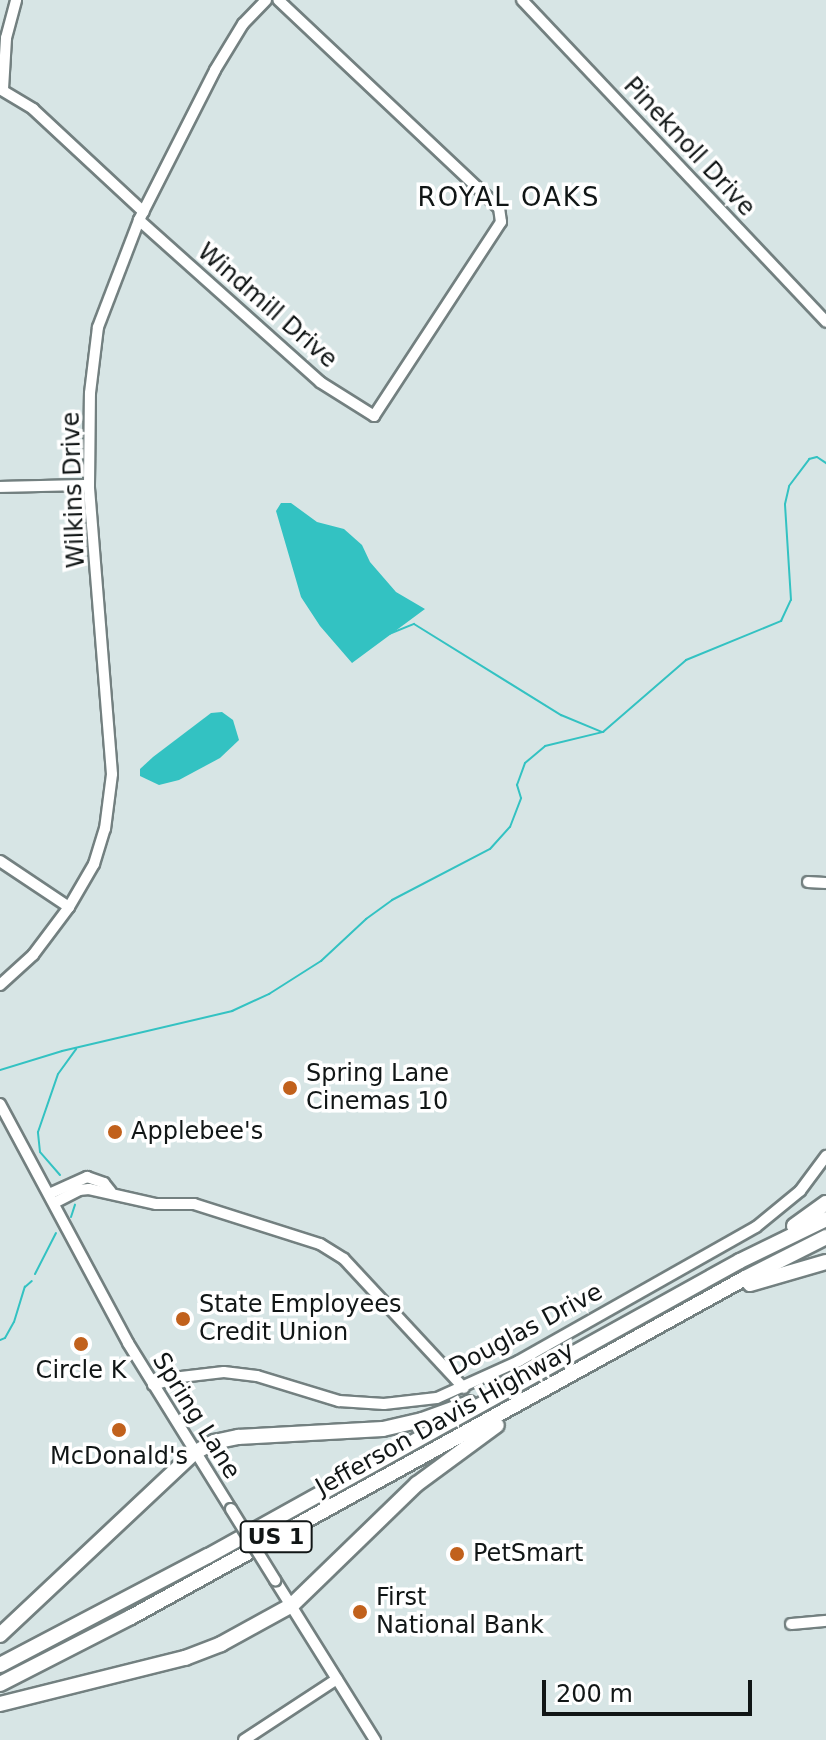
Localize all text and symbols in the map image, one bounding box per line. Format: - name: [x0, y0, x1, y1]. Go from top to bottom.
- street label: Pineknoll Drive: [617, 72, 761, 222]
- district label: ROYAL OAKS: [418, 182, 600, 214]
- street label: Windmill Drive: [191, 238, 343, 374]
- street label: Wilkins Drive: [57, 411, 91, 569]
- place label: Spring Lane Cinemas 10: [306, 1060, 449, 1116]
- marker: Spring Lane Cinemas 10: [281, 1079, 299, 1097]
- place label: Applebee's: [131, 1118, 263, 1146]
- marker: Applebee's: [106, 1123, 124, 1141]
- street label: Douglas Drive: [445, 1278, 607, 1382]
- place label: State Employees Credit Union: [199, 1291, 402, 1347]
- marker: State Employees Credit Union: [174, 1310, 192, 1328]
- marker: Circle K: [72, 1335, 90, 1353]
- street label: Jefferson Davis Highway: [311, 1336, 579, 1502]
- street label: Spring Lane: [146, 1348, 246, 1484]
- place label: Circle K: [36, 1357, 126, 1385]
- marker: McDonald's: [110, 1421, 128, 1439]
- place label: McDonald's: [50, 1443, 188, 1471]
- road number: US 1: [238, 1519, 314, 1555]
- place label: PetSmart: [473, 1540, 583, 1568]
- marker: PetSmart: [448, 1545, 466, 1563]
- place label: First National Bank: [376, 1584, 544, 1640]
- marker: First National Bank: [351, 1603, 369, 1621]
- scale bar: [546, 1664, 756, 1714]
- text: 200 m: [556, 1680, 633, 1708]

